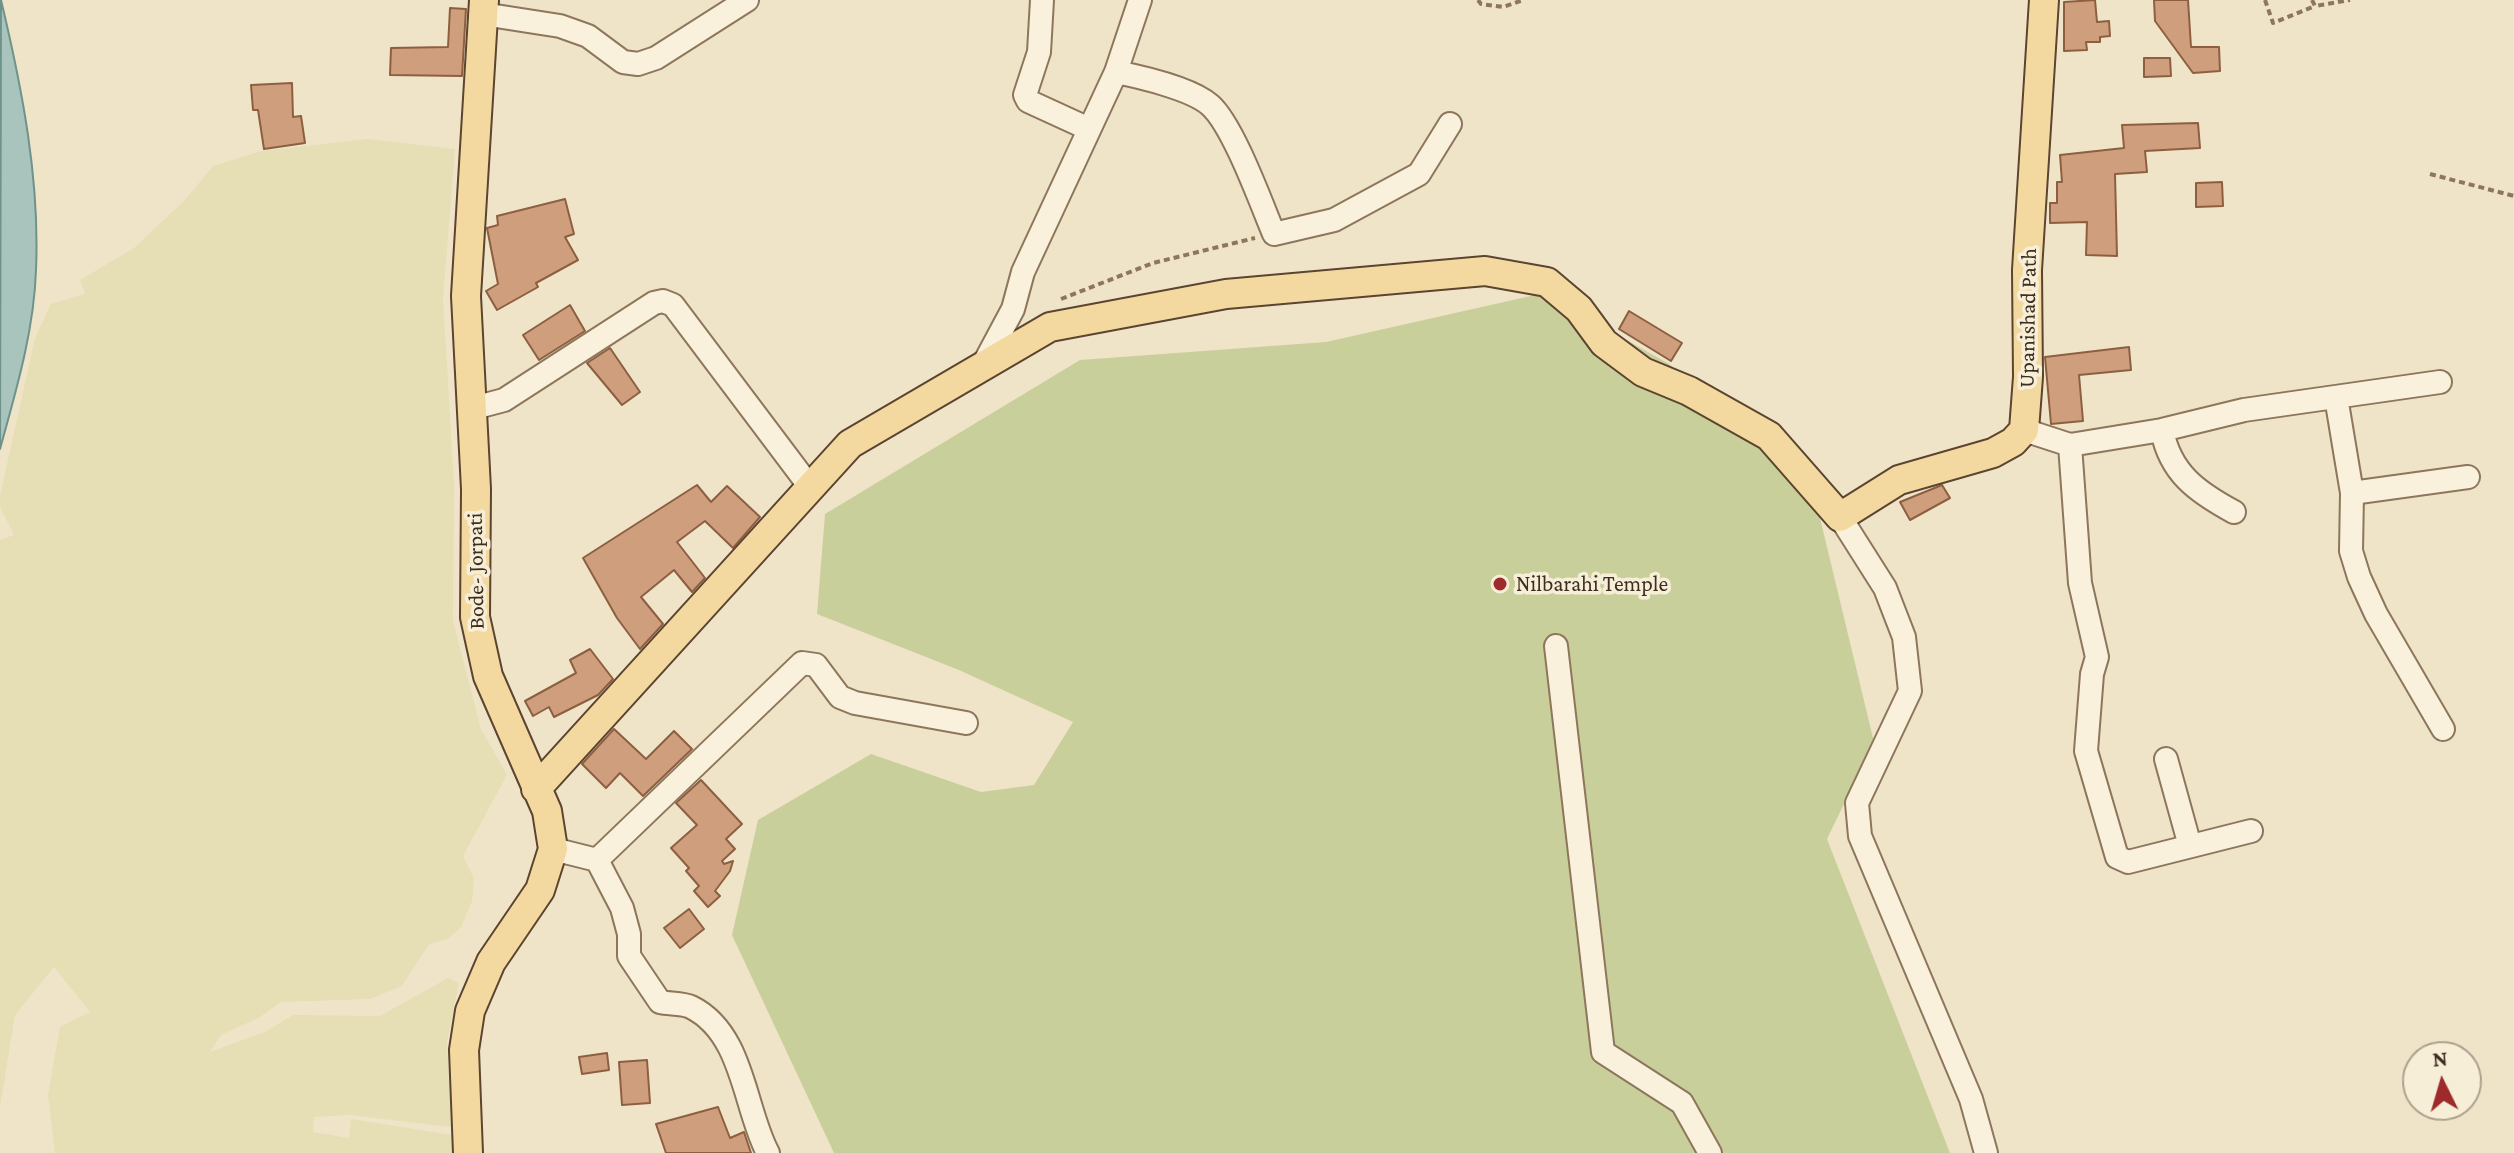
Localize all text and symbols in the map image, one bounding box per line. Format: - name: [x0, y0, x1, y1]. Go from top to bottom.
- street label: Upanishad Path: [2014, 248, 2042, 388]
- street label: Bode- Jorpati: [462, 513, 490, 629]
- place label: Nilbarahi Temple: [1516, 571, 1668, 597]
- marker: Nilbarahi Temple: [1491, 575, 1509, 593]
- north arrow: [2402, 1041, 2482, 1121]
- text: N: [2431, 1045, 2449, 1072]

